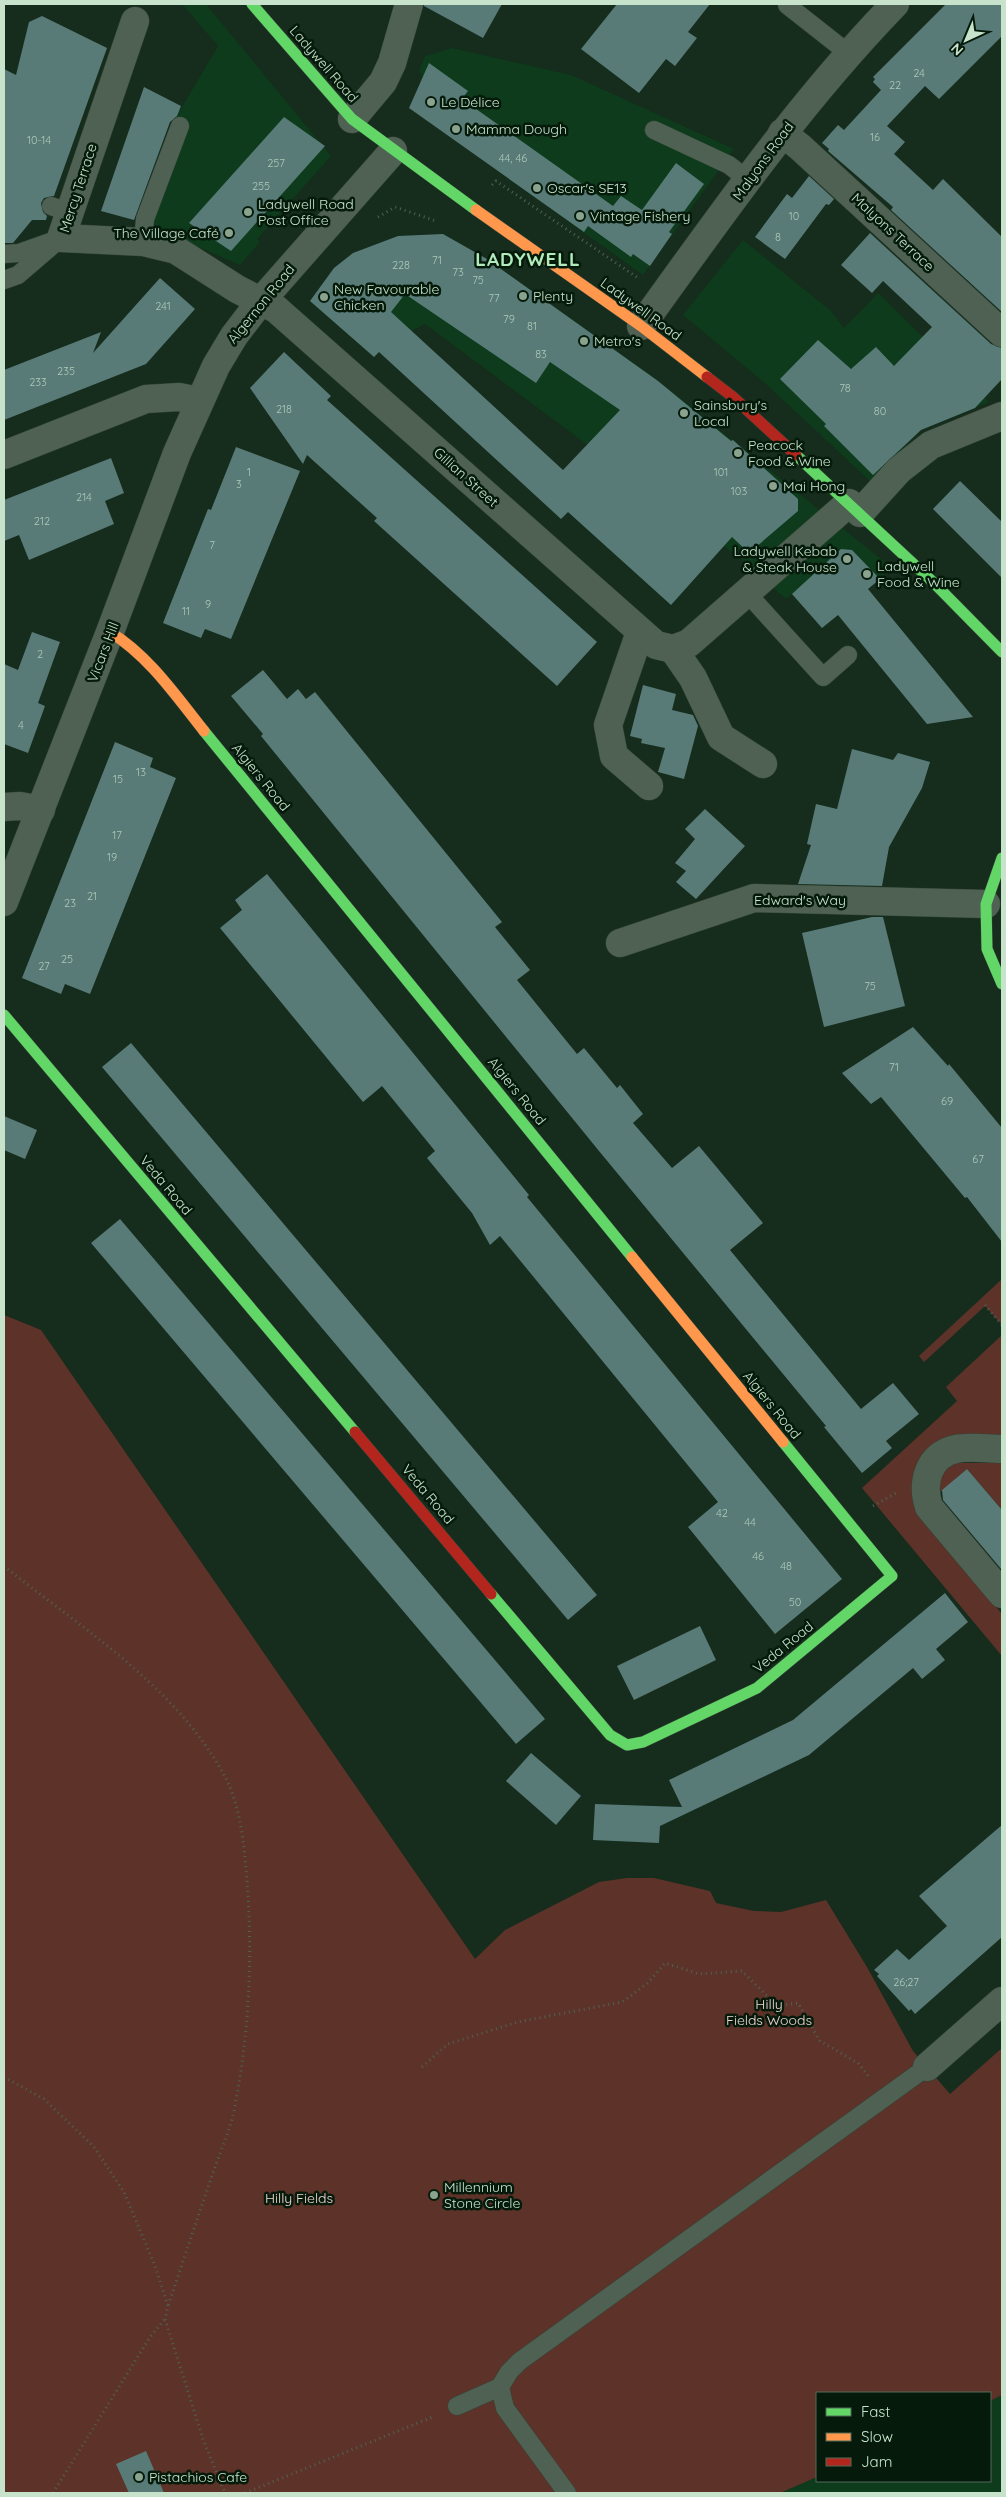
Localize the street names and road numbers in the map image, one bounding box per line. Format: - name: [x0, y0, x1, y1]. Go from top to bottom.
- street label: Ladywell Road: [286, 22, 362, 106]
- street label: Malyons Road: [728, 118, 798, 204]
- street label: Mercy Terrace: [55, 141, 101, 235]
- street label: Malyons Terrace: [848, 189, 938, 275]
- street label: Algernon Road: [223, 261, 299, 347]
- street label: Ladywell Road: [597, 274, 685, 344]
- street label: Gillian Street: [430, 443, 502, 511]
- street label: Vicars Hill: [83, 619, 123, 685]
- street label: Algiers Road: [228, 739, 294, 815]
- street label: Edward's Way: [754, 891, 846, 909]
- street label: Algiers Road: [484, 1053, 550, 1129]
- street label: Veda Road: [136, 1151, 196, 1219]
- street label: Algiers Road: [739, 1367, 805, 1443]
- street label: Veda Road: [398, 1460, 458, 1528]
- street label: Veda Road: [749, 1617, 817, 1677]

